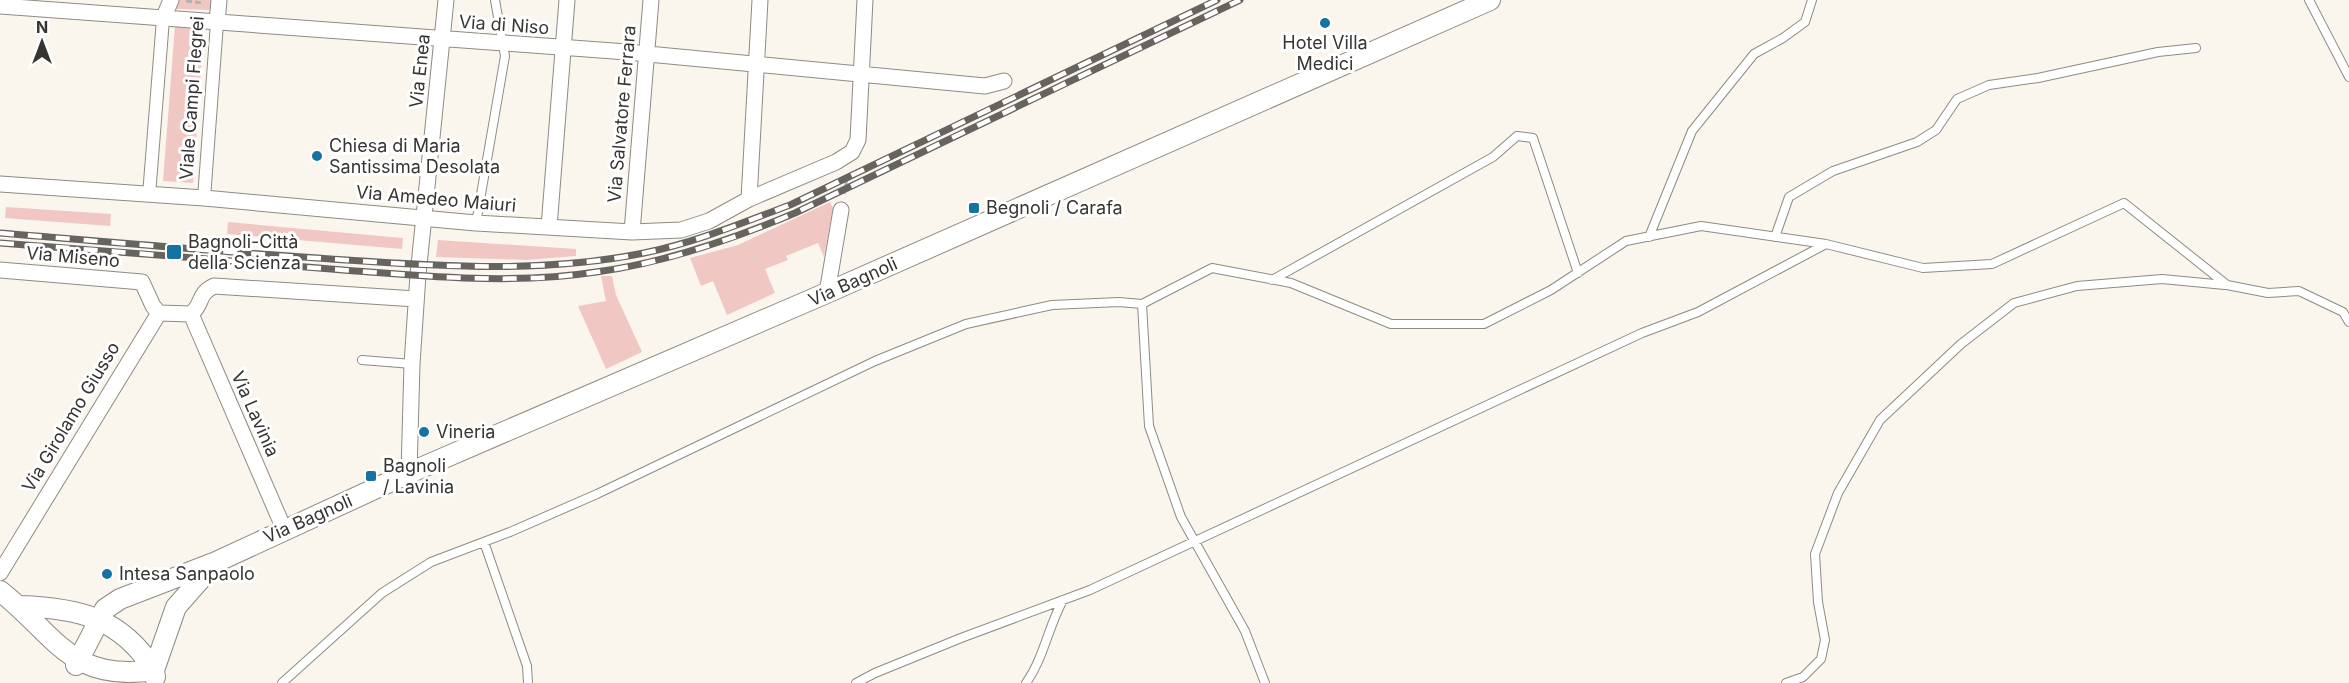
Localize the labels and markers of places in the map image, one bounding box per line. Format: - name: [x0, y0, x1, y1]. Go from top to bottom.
- marker: Hotel Villa Medici: [1318, 16, 1332, 30]
- place label: Hotel Villa Medici: [1282, 32, 1368, 74]
- place label: Chiesa di Maria Santissima Desolata: [329, 135, 500, 177]
- marker: Chiesa di Maria Santissima Desolata: [310, 149, 324, 163]
- place label: Begnoli / Carafa: [986, 197, 1123, 218]
- marker: Begnoli / Carafa: [967, 201, 981, 215]
- place label: Bagnoli-Città della Scienza: [188, 231, 301, 273]
- marker: Bagnoli-Città della Scienza: [165, 243, 183, 261]
- place label: Vineria: [436, 421, 495, 442]
- marker: Vineria: [417, 425, 431, 439]
- place label: Bagnoli / Lavinia: [383, 455, 454, 497]
- marker: Bagnoli / Lavinia: [364, 469, 378, 483]
- place label: Intesa Sanpaolo: [119, 563, 255, 584]
- marker: Intesa Sanpaolo: [100, 567, 114, 581]

